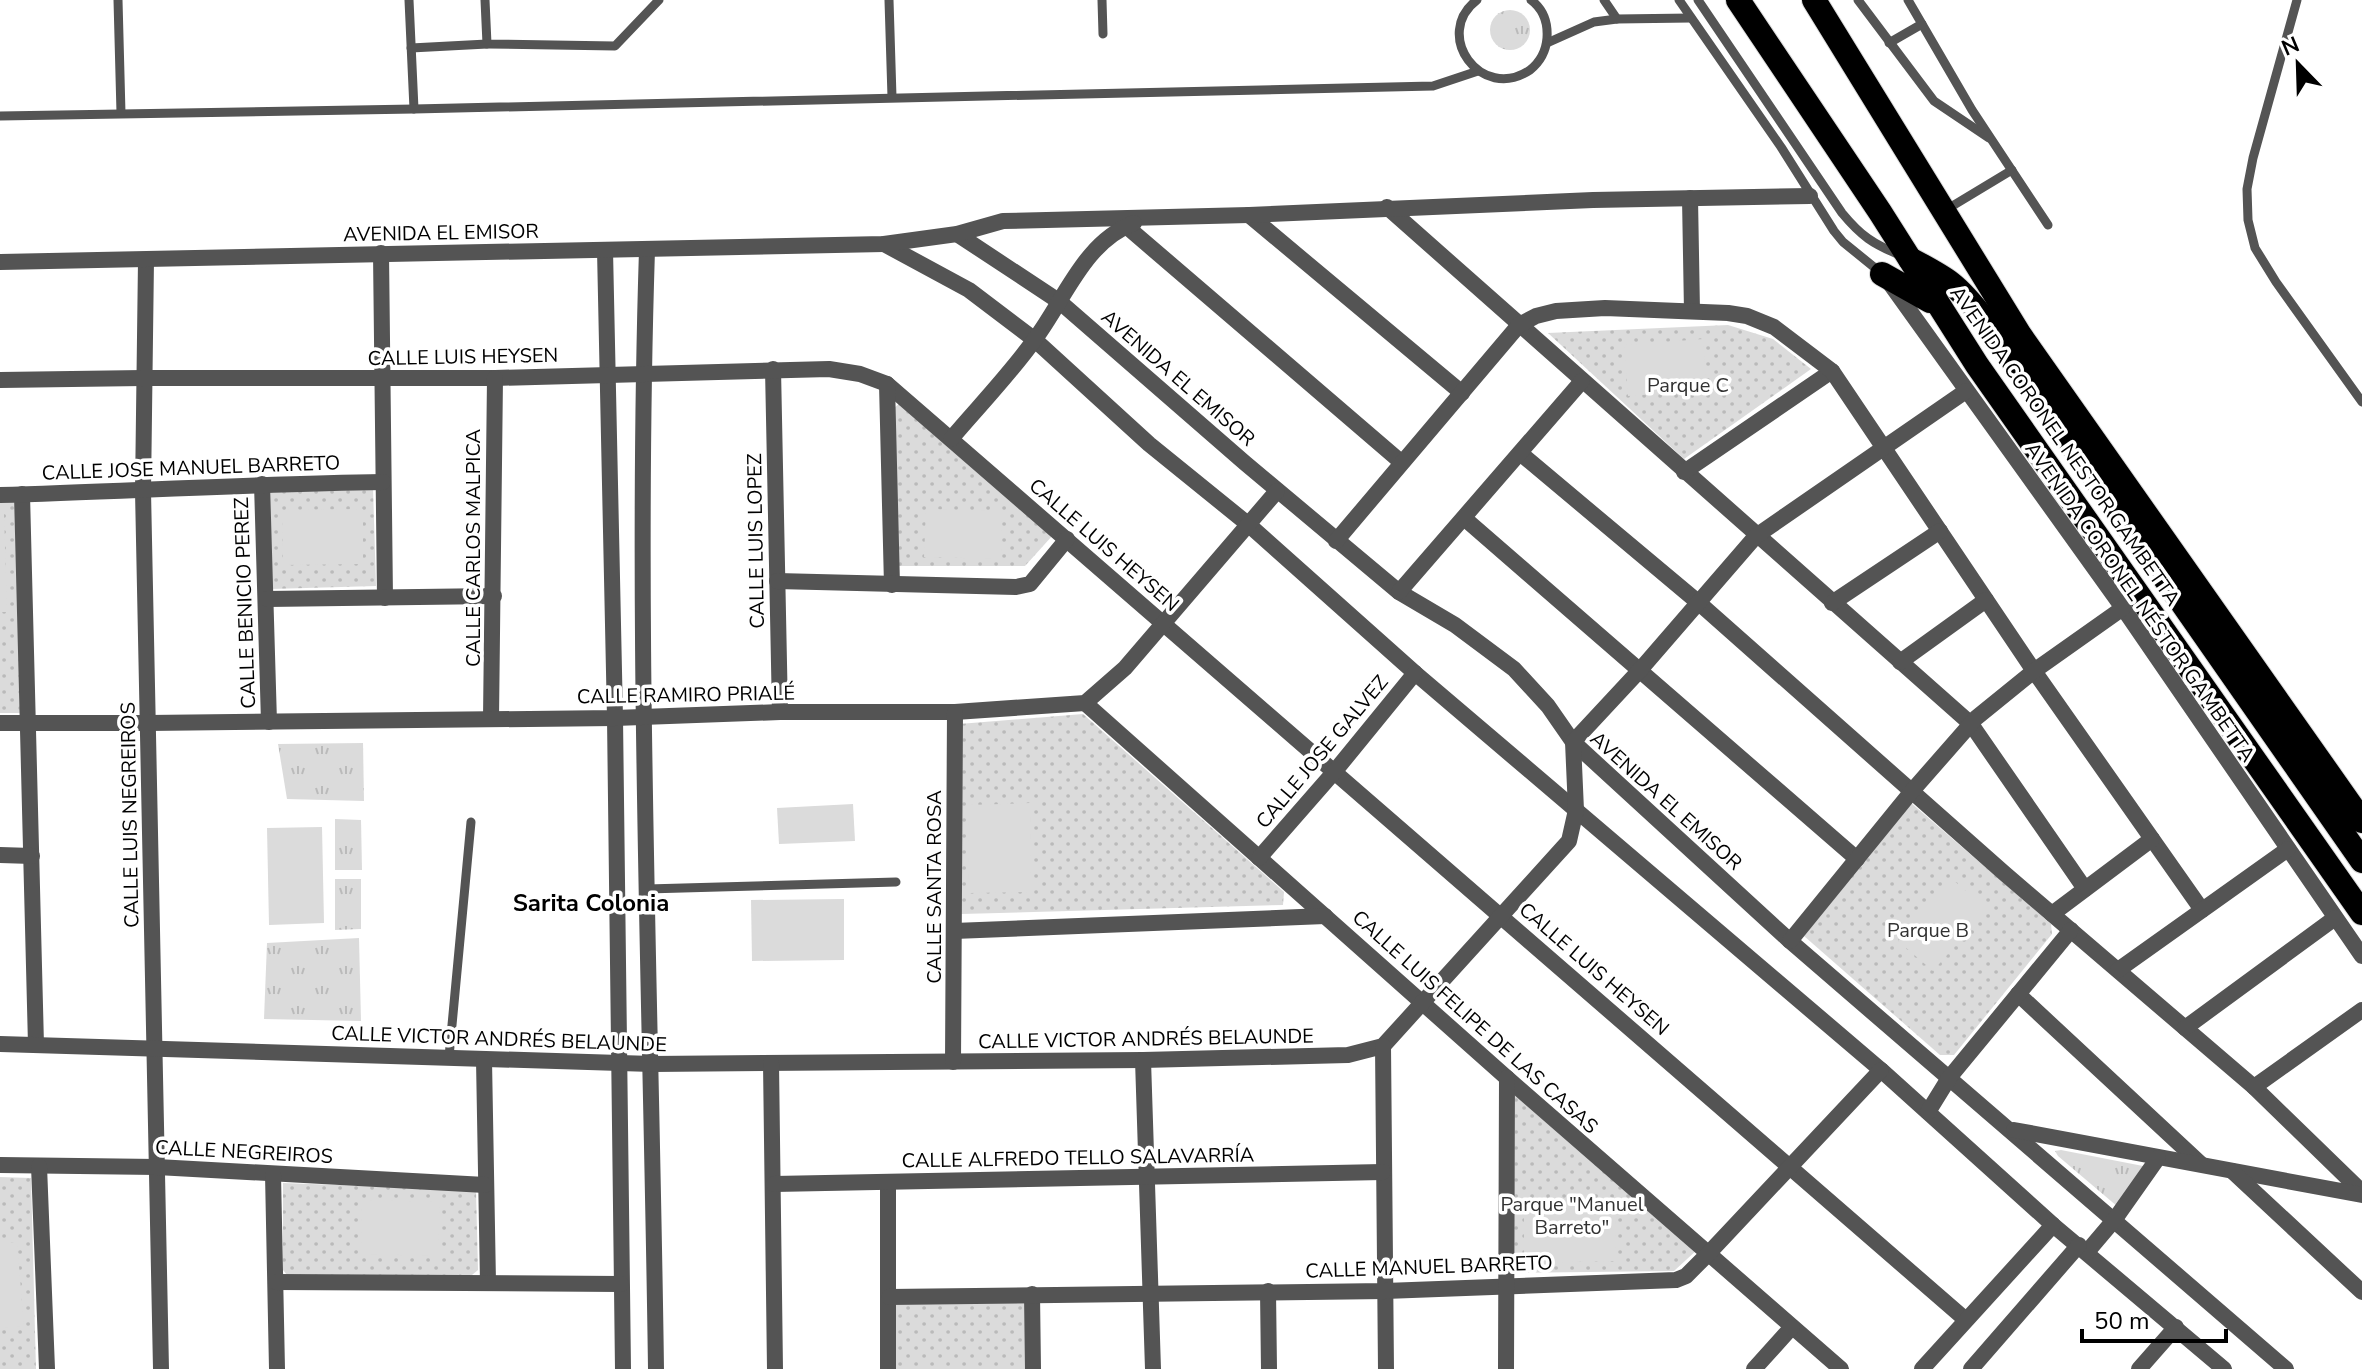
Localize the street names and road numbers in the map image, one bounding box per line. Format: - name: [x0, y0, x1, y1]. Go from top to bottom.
- street label: AVENIDA EL EMISOR: [343, 218, 539, 248]
- street label: AVENIDA CORONEL NESTOR GAMBETTA: [1944, 281, 2187, 612]
- street label: AVENIDA EL EMISOR: [1095, 304, 1261, 452]
- street label: CALLE LUIS HEYSEN: [367, 342, 559, 372]
- street label: CALLE CARLOS MALPICA: [460, 428, 487, 667]
- street label: AVENIDA CORONEL NÉSTOR GAMBETTA: [2019, 437, 2262, 768]
- street label: CALLE JOSE MANUEL BARRETO: [41, 449, 341, 487]
- street label: CALLE LUIS LOPEZ: [741, 453, 771, 629]
- street label: CALLE LUIS HEYSEN: [1023, 472, 1185, 618]
- street label: CALLE BENICIO PEREZ: [228, 497, 262, 709]
- street label: CALLE JOSE GALVEZ: [1250, 669, 1394, 834]
- street label: CALLE RAMIRO PRIALÉ: [577, 680, 795, 710]
- street label: CALLE LUIS NEGREIROS: [115, 702, 145, 928]
- street label: AVENIDA EL EMISOR: [1584, 725, 1748, 877]
- street label: CALLE SANTA ROSA: [921, 790, 948, 984]
- street label: CALLE LUIS HEYSEN: [1513, 896, 1675, 1042]
- street label: CALLE LUIS FELIPE DE LAS CASAS: [1346, 904, 1604, 1140]
- street label: CALLE VICTOR ANDRÉS BELAUNDE: [331, 1020, 667, 1058]
- street label: CALLE VICTOR ANDRÉS BELAUNDE: [978, 1023, 1314, 1055]
- street label: CALLE NEGREIROS: [154, 1134, 334, 1170]
- street label: CALLE ALFREDO TELLO SALAVARRÍA: [901, 1141, 1255, 1175]
- street label: CALLE MANUEL BARRETO: [1305, 1249, 1553, 1285]

